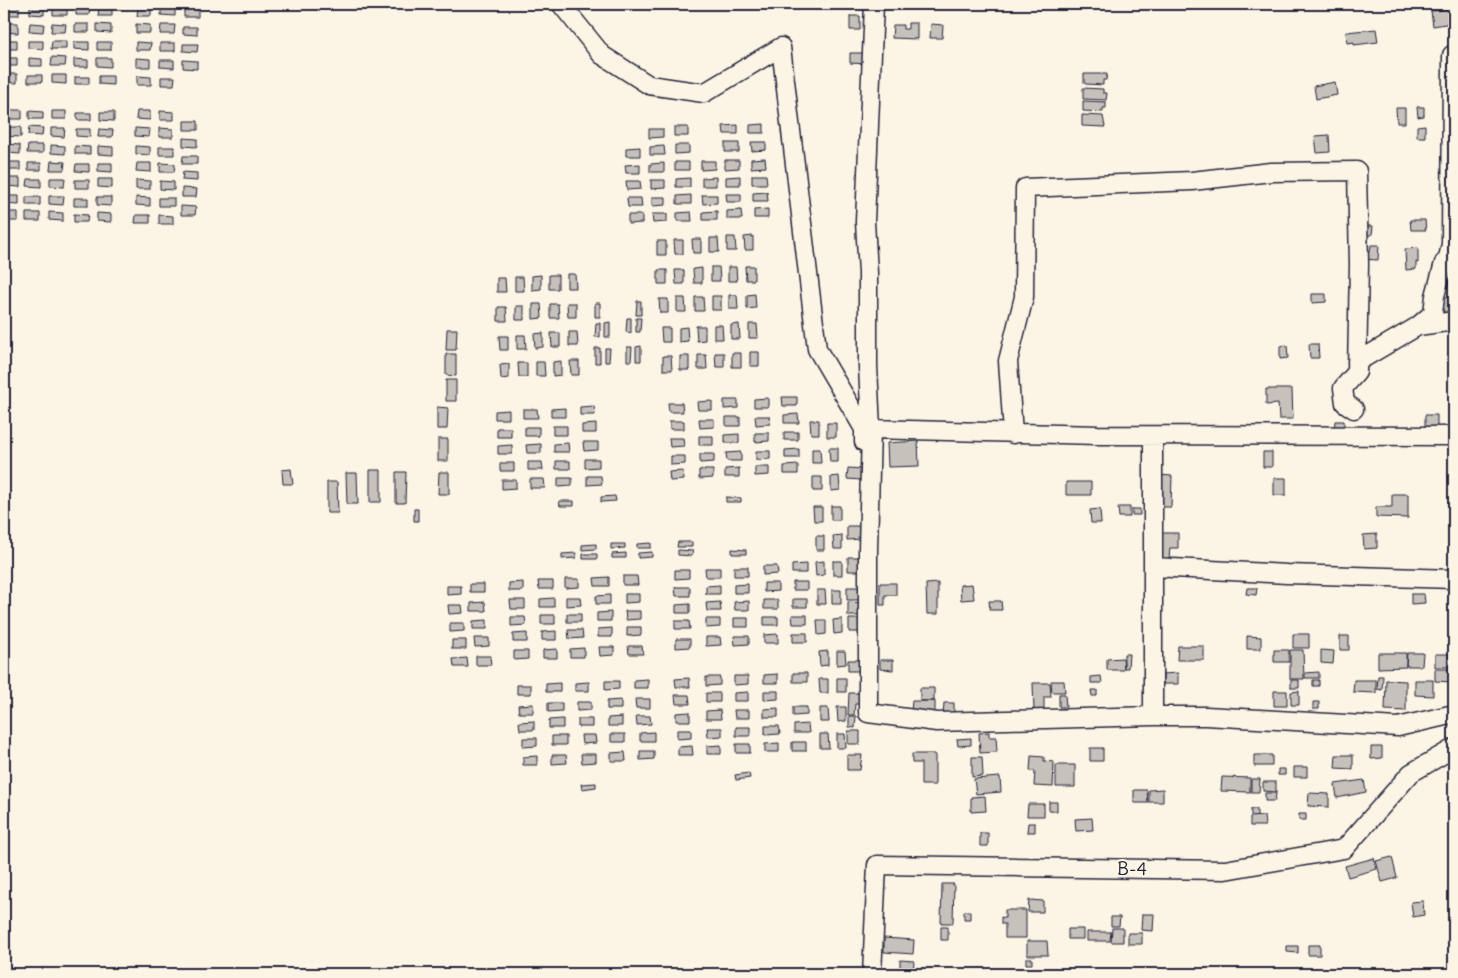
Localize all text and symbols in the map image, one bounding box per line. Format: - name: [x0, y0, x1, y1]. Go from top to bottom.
- street label: B-4: [1117, 857, 1147, 880]

